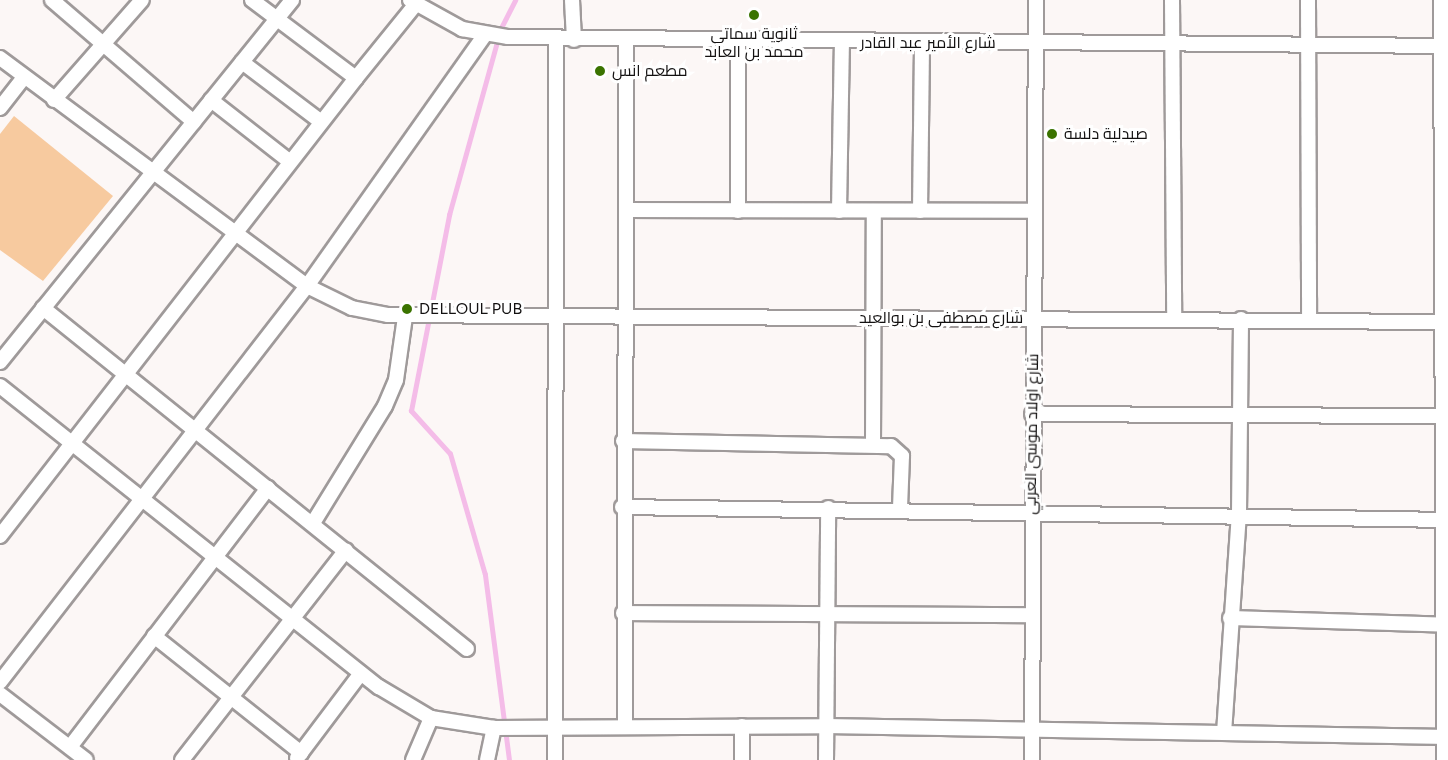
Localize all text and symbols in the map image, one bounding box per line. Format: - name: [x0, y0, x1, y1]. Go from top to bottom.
- marker: ثانوية سماتي محمد بن العابد: [747, 8, 761, 22]
- place label: ثانوية سماتي محمد بن العابد: [704, 24, 804, 62]
- street label: شارع الأمير عبد القادر: [860, 33, 996, 53]
- place label: مطعم انس: [612, 61, 687, 81]
- marker: مطعم انس: [593, 64, 607, 78]
- place label: صيدلية دلسة: [1064, 124, 1148, 144]
- marker: صيدلية دلسة: [1045, 127, 1059, 141]
- place label: DELLOUL PUB: [419, 299, 522, 319]
- marker: DELLOUL PUB: [400, 302, 414, 316]
- street label: شارع مصطفى بن بوالعيد: [859, 308, 1023, 328]
- street label: شارع اولاد موسى العربي: [1021, 353, 1043, 515]

